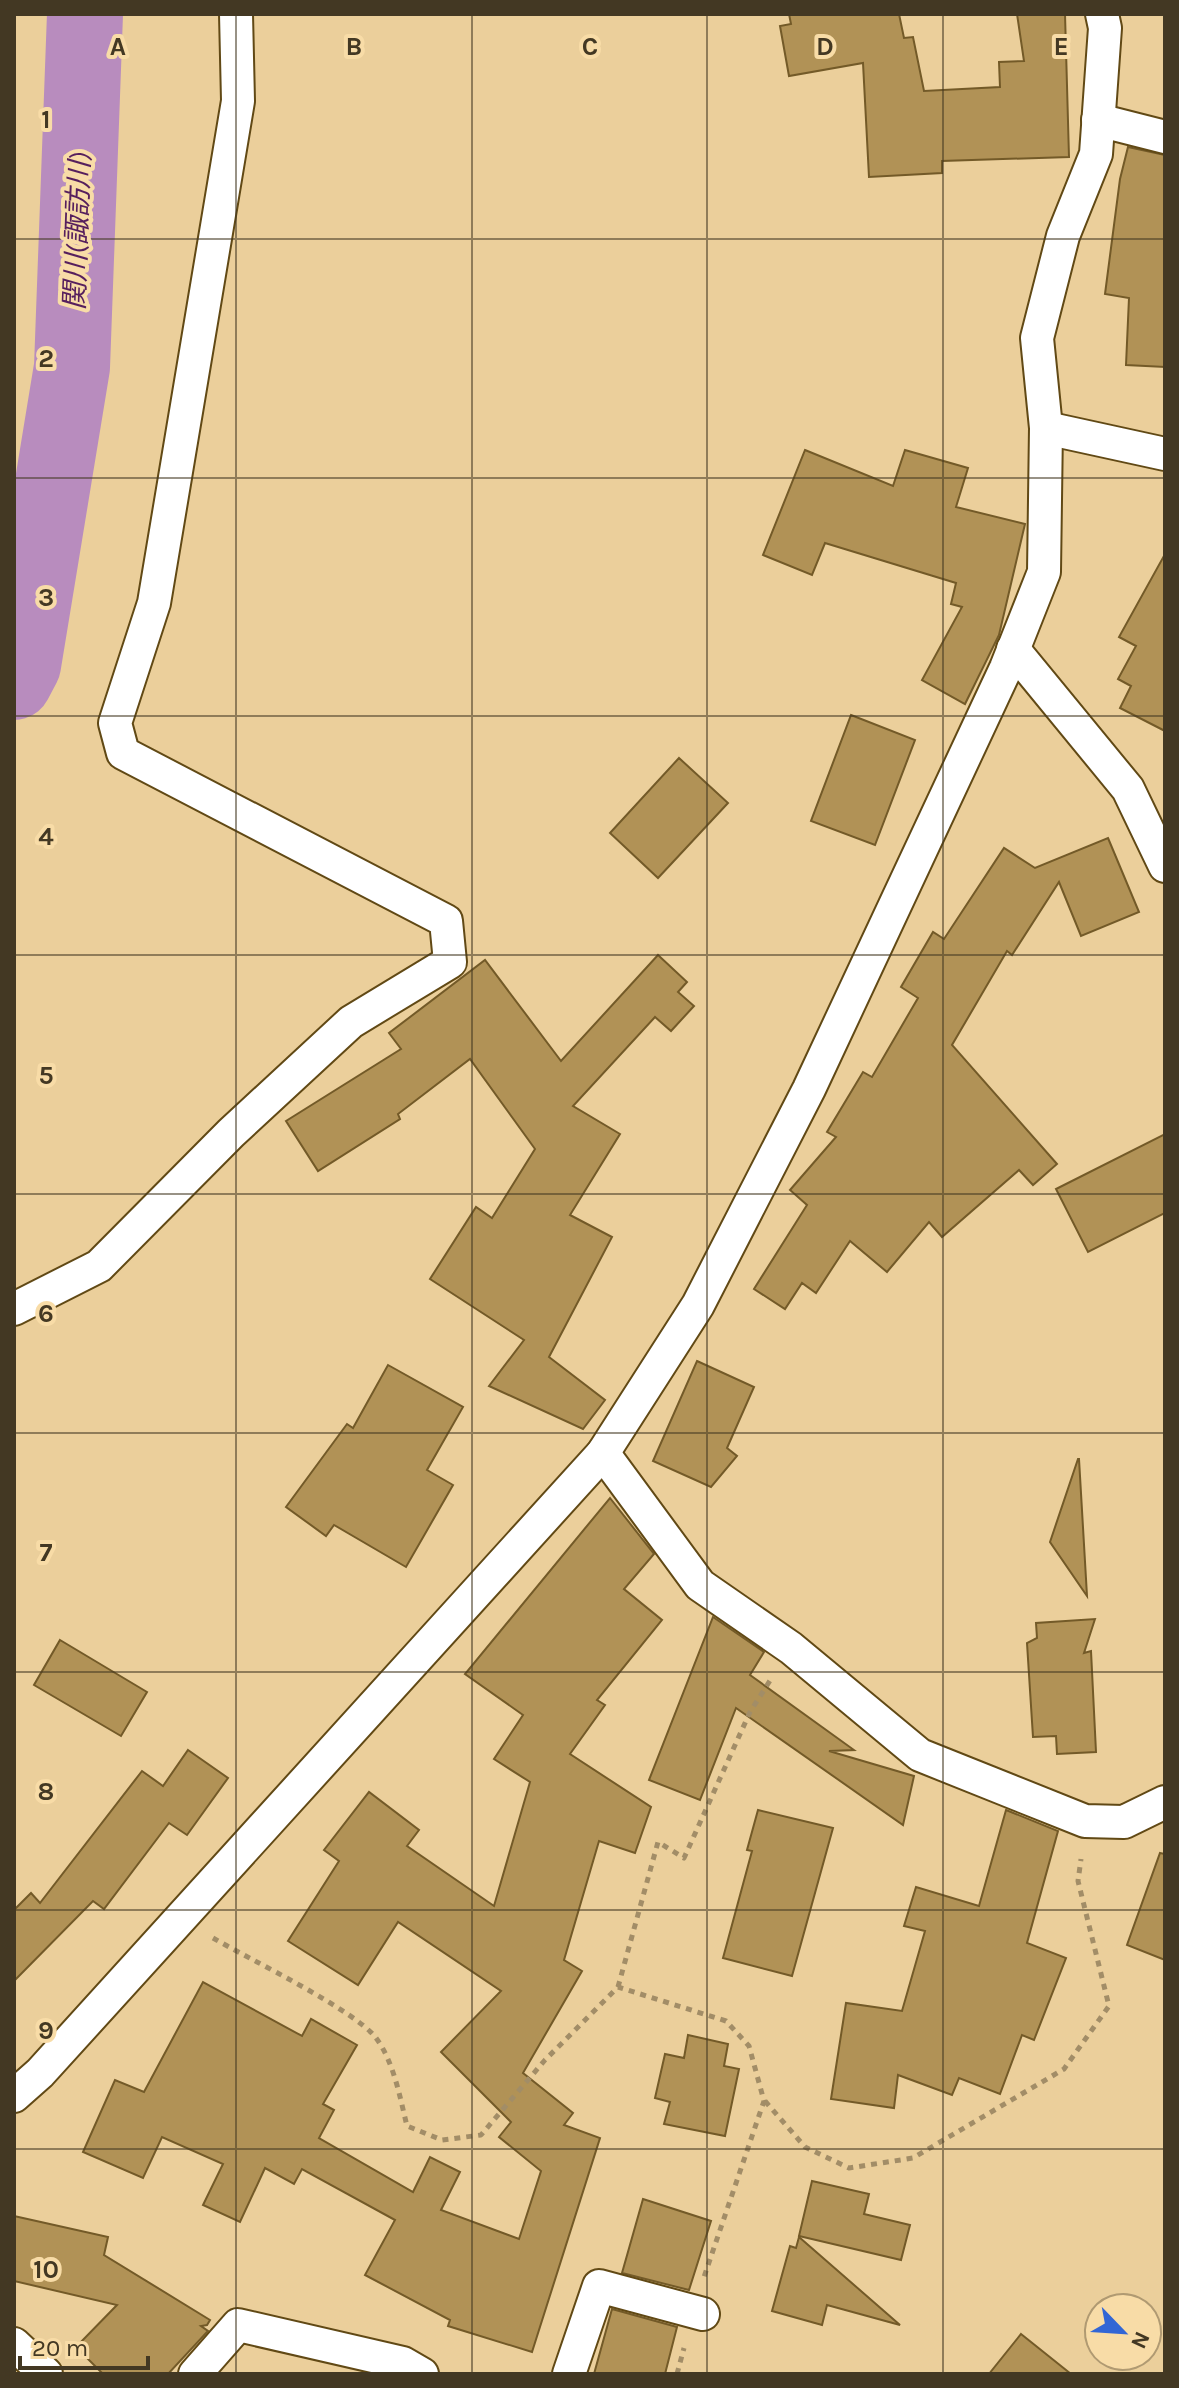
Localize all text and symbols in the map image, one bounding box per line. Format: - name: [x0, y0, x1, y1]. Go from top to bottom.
- text: A: [110, 31, 126, 62]
- text: B: [346, 31, 362, 62]
- text: C: [582, 31, 598, 62]
- text: D: [816, 31, 834, 62]
- text: E: [1053, 31, 1069, 62]
- text: 1: [41, 104, 51, 135]
- water label: 関川(諏訪川): [58, 151, 96, 310]
- text: 2: [38, 343, 54, 374]
- text: 3: [38, 582, 54, 613]
- text: 4: [38, 821, 54, 852]
- text: 5: [38, 1060, 54, 1091]
- text: 6: [38, 1298, 54, 1329]
- text: 7: [40, 1537, 53, 1568]
- text: 8: [38, 1776, 54, 1807]
- text: 9: [38, 2015, 54, 2046]
- text: 10: [33, 2254, 59, 2285]
- north arrow: [1083, 2292, 1163, 2372]
- scale bar: [20, 2320, 148, 2370]
- text: N: [1125, 2327, 1155, 2353]
- text: 20 m: [32, 2334, 88, 2362]

